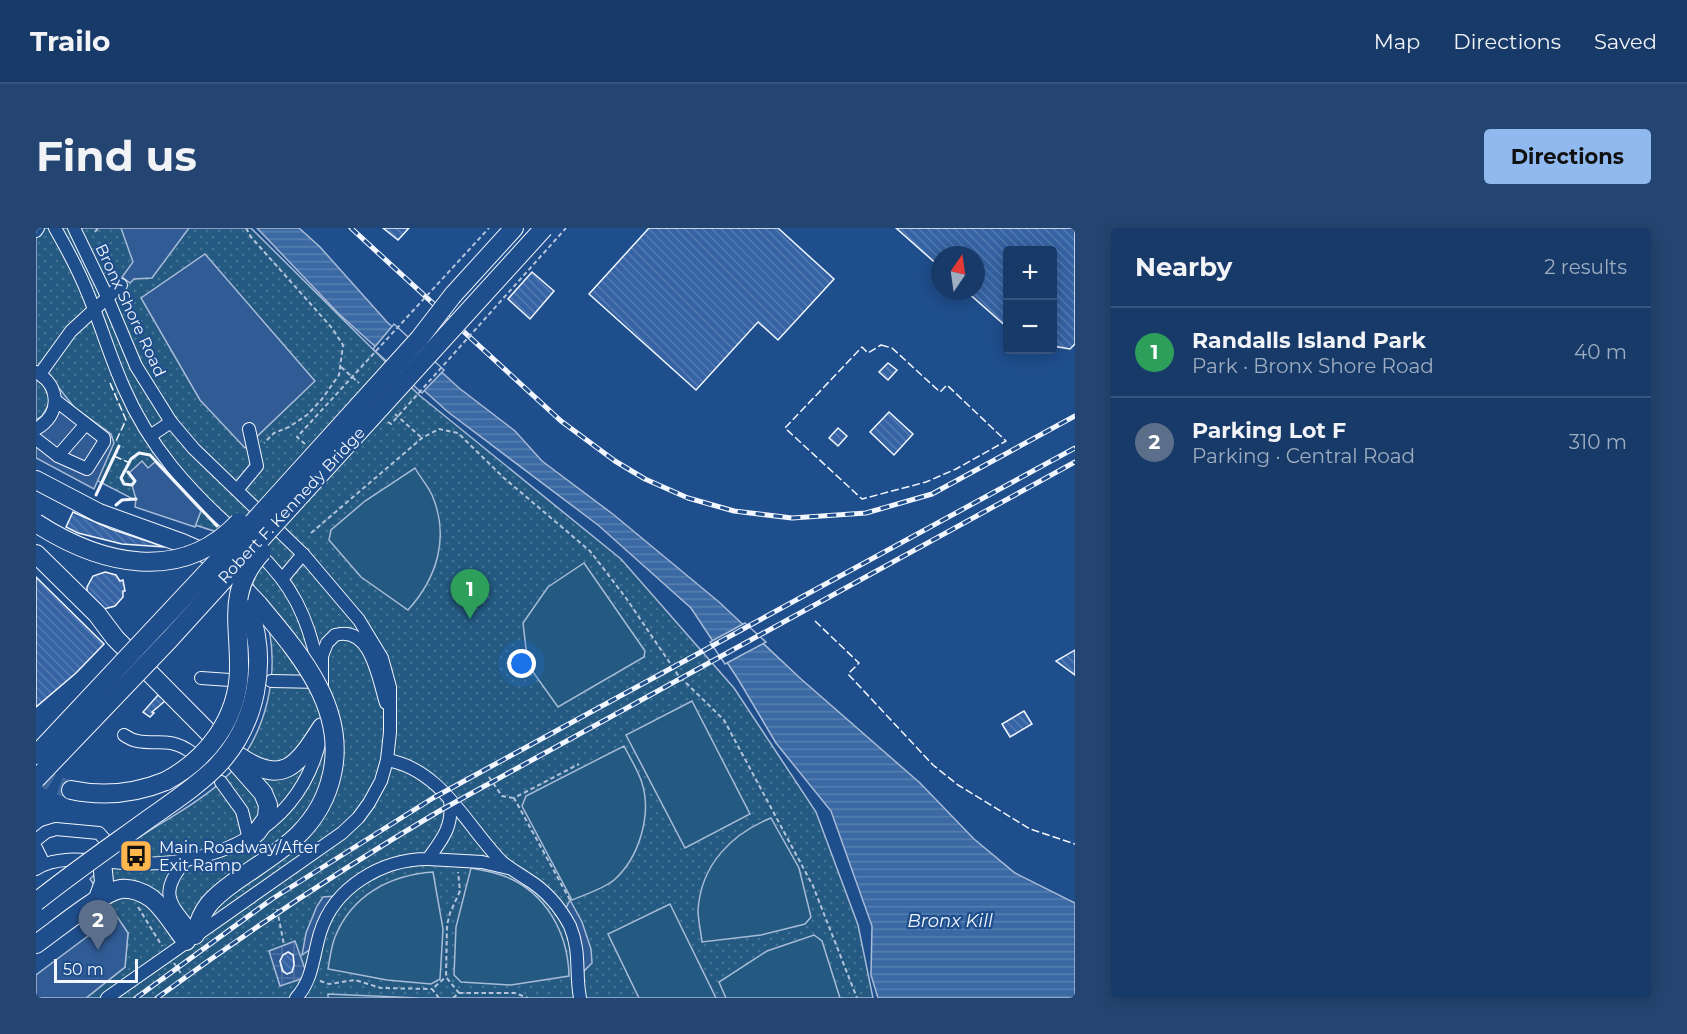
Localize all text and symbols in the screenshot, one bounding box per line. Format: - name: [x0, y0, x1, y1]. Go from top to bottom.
- text: Trailo: [30, 24, 110, 58]
- text: Map: [1374, 29, 1420, 54]
- text: Directions: [1453, 29, 1561, 54]
- text: Saved: [1594, 29, 1657, 54]
- button: Directions: [1484, 129, 1651, 184]
- text: Find us: [36, 130, 197, 182]
- street label: Bronx Shore Road: [91, 241, 170, 380]
- north arrow: [931, 246, 985, 300]
- map controls: [1003, 246, 1057, 354]
- button: +: [1003, 246, 1057, 300]
- text: Nearby: [1135, 251, 1232, 283]
- text: 2 results: [1544, 255, 1627, 279]
- button: −: [1003, 300, 1057, 354]
- text: Randalls Island Park: [1192, 327, 1426, 354]
- text: 1: [1151, 340, 1158, 364]
- text: 40 m: [1574, 340, 1627, 364]
- text: Park · Bronx Shore Road: [1192, 354, 1434, 378]
- text: Parking Lot F: [1192, 417, 1346, 444]
- street label: Robert F. Kennedy Bridge: [214, 423, 369, 587]
- text: 2: [1149, 430, 1160, 454]
- text: 310 m: [1569, 430, 1627, 454]
- text: Parking · Central Road: [1192, 444, 1415, 468]
- pin: 1: [450, 570, 490, 619]
- your location: [507, 649, 536, 678]
- bus stop icon: Main Roadway/After Exit Ramp: [118, 838, 154, 874]
- place label: Main Roadway/After Exit Ramp: [159, 838, 320, 875]
- pin: 2: [78, 900, 118, 950]
- water label: Bronx Kill: [907, 910, 993, 932]
- scale bar: [54, 956, 138, 984]
- text: 50 m: [63, 960, 104, 979]

